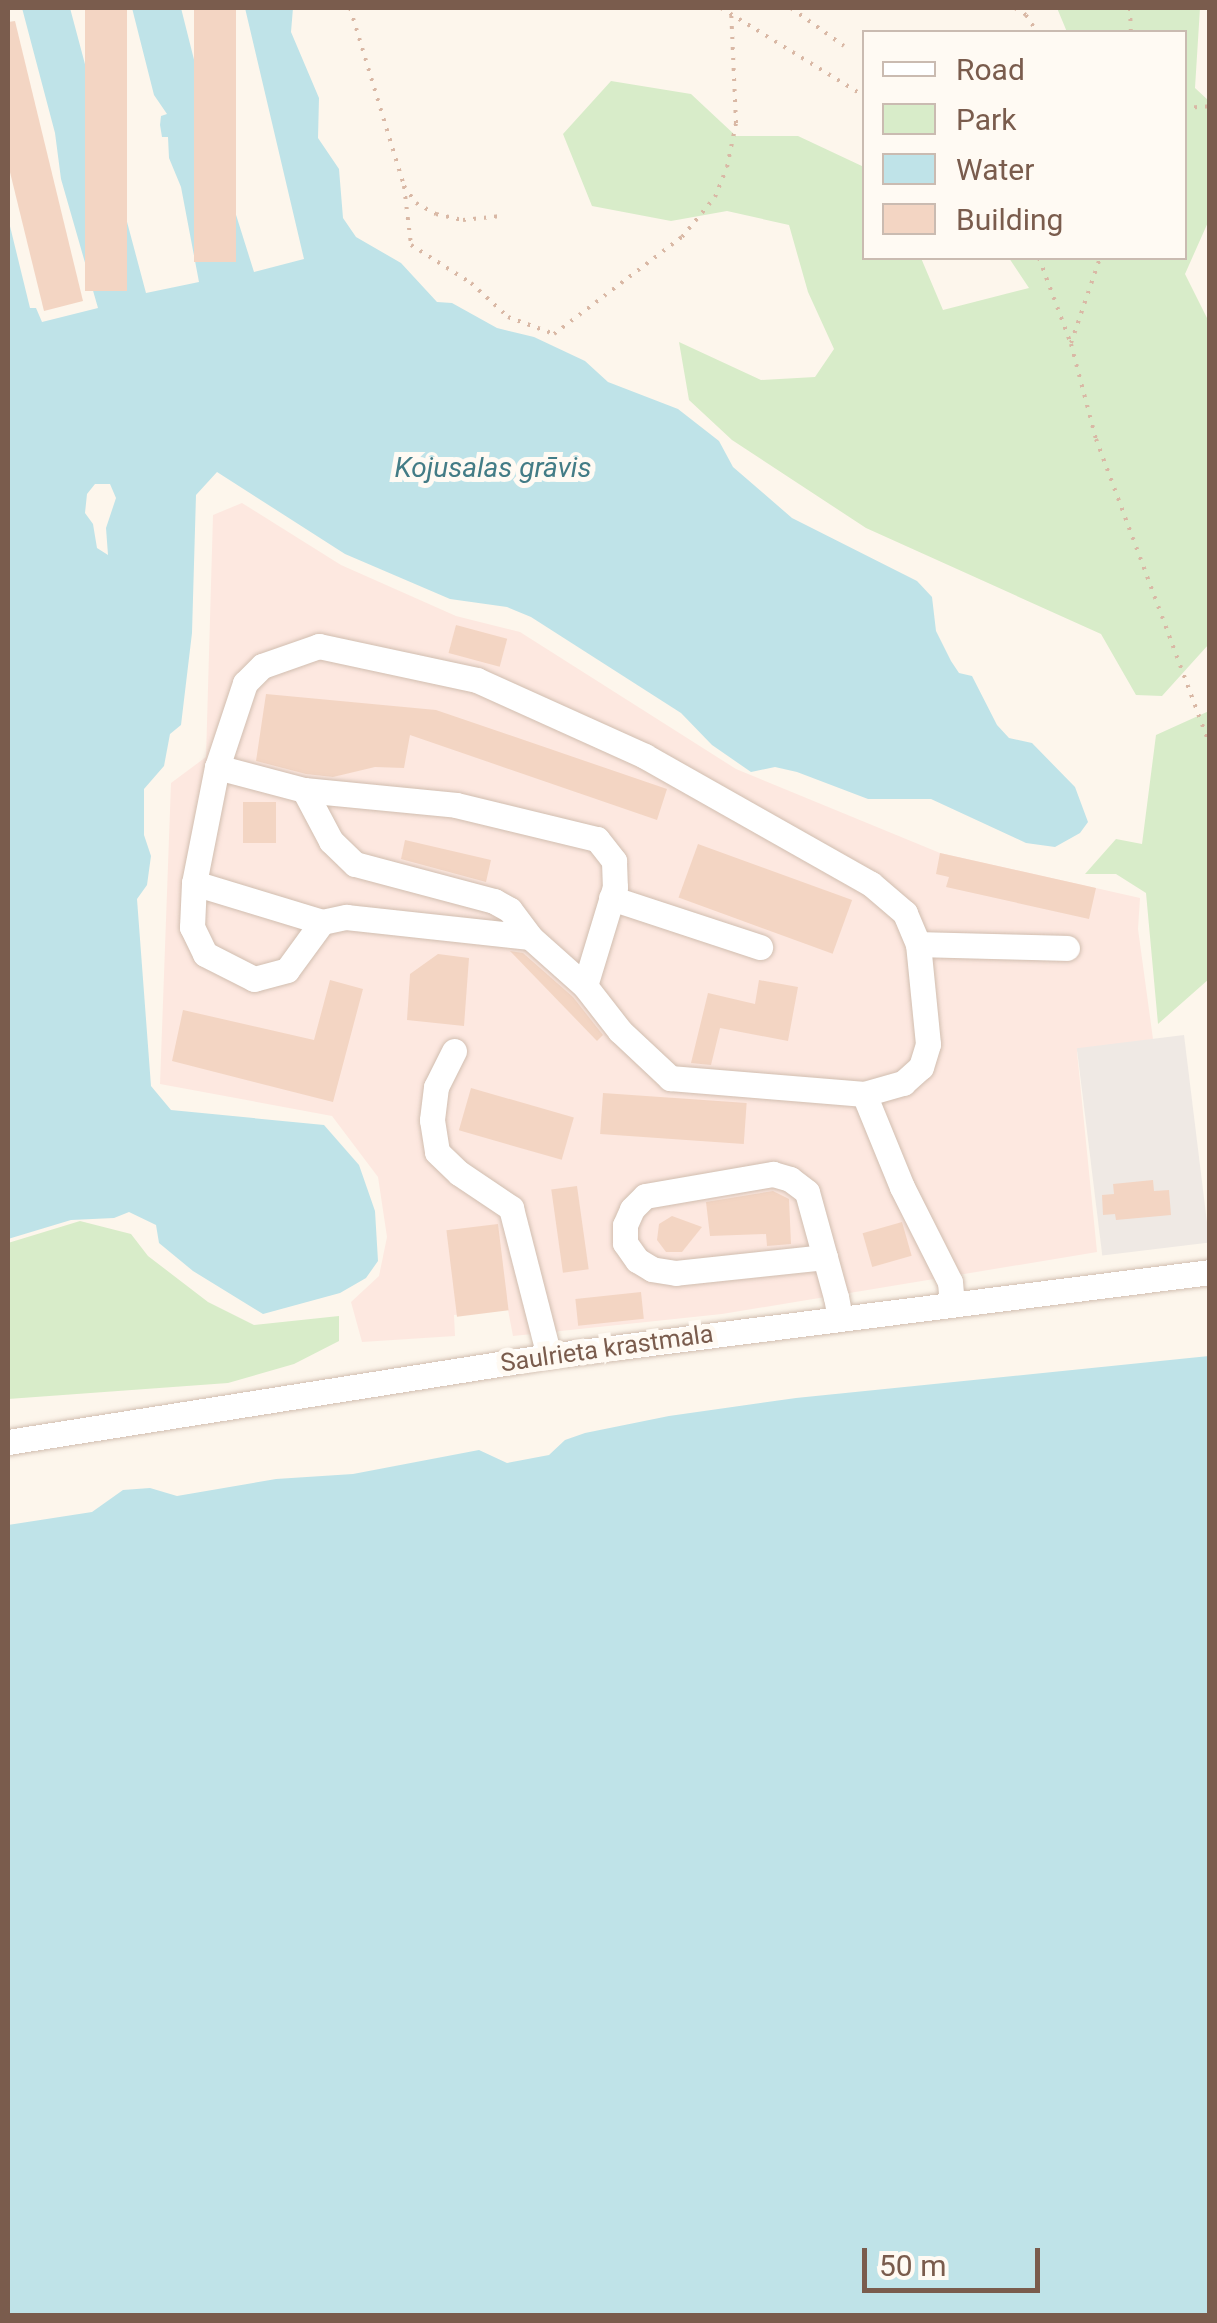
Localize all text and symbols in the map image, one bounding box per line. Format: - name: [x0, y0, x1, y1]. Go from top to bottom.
- legend: [862, 30, 1187, 260]
- text: Road: [956, 52, 1025, 87]
- text: Park: [956, 102, 1016, 137]
- text: Water: [956, 152, 1034, 187]
- text: Building: [956, 202, 1063, 237]
- water label: Kojusalas grāvis: [395, 451, 591, 485]
- street label: Saulrieta krastmala: [499, 1319, 715, 1379]
- scale bar: [867, 2228, 1044, 2290]
- text: 50 m: [879, 2248, 946, 2283]

